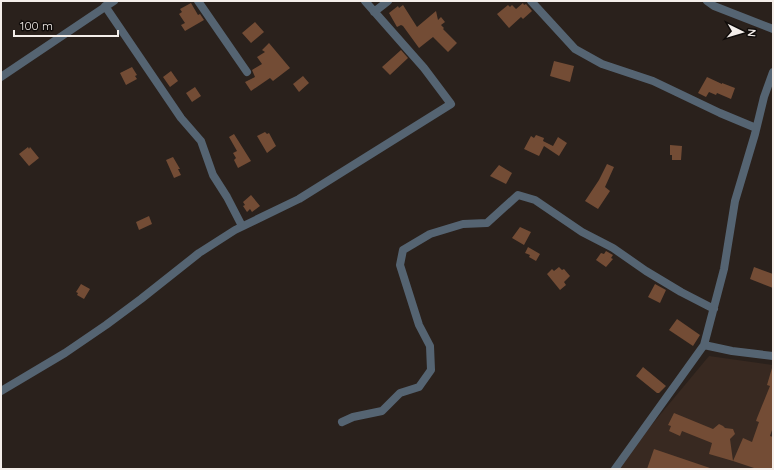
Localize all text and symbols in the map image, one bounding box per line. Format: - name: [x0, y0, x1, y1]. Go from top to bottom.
- scale bar: [14, 12, 118, 38]
- north arrow: [722, 12, 762, 52]
- text: 100 m: [20, 18, 53, 33]
- text: N: [745, 28, 759, 38]

